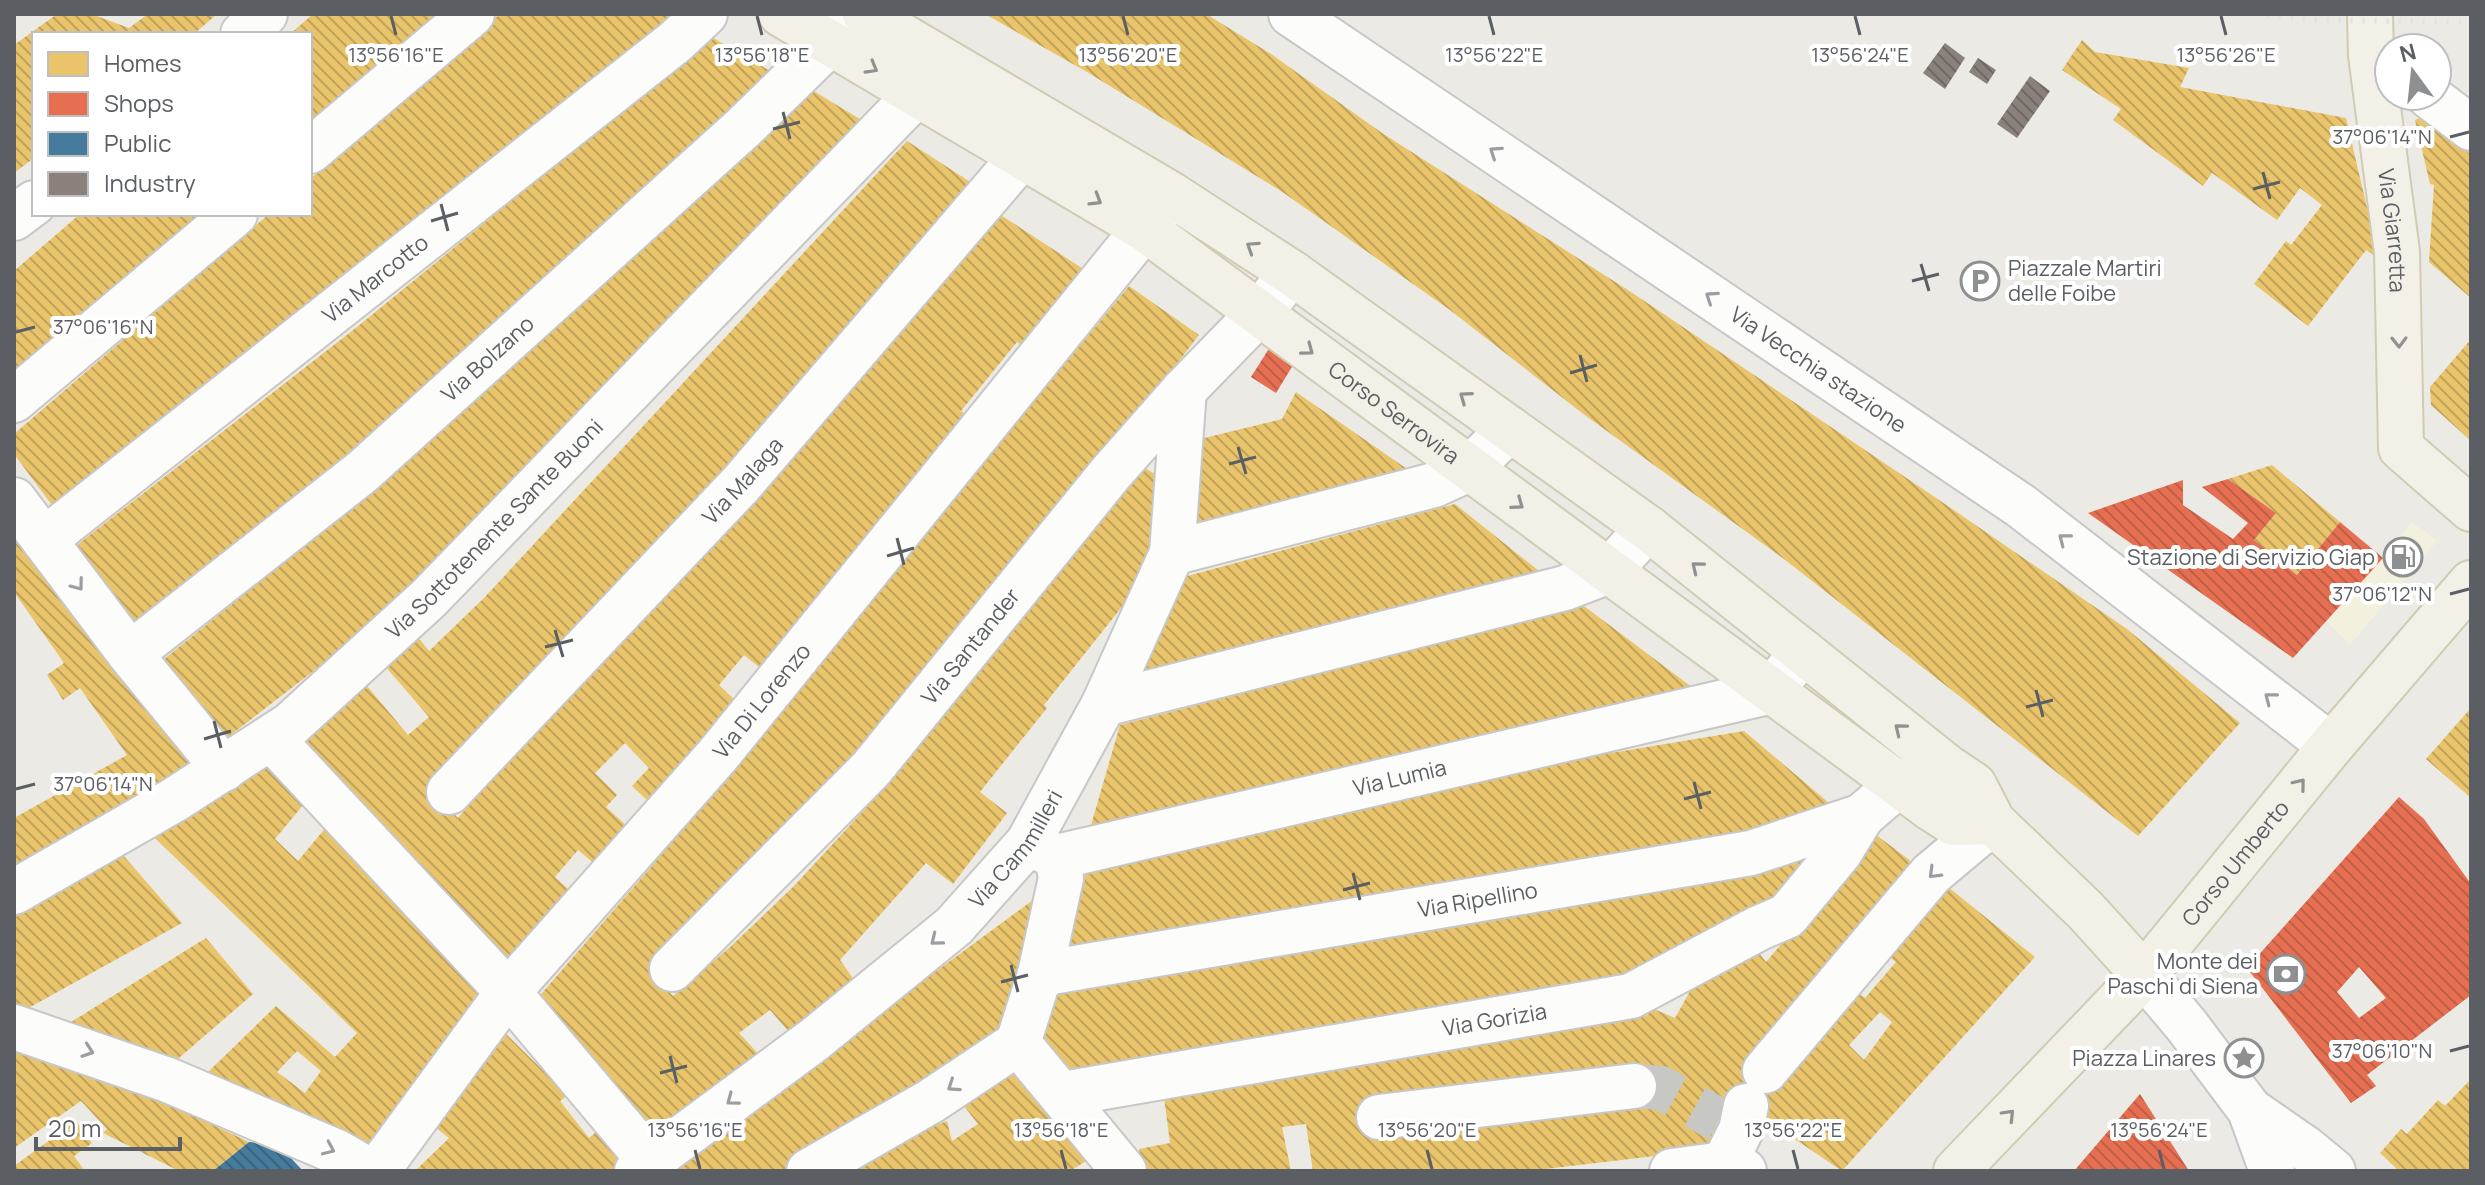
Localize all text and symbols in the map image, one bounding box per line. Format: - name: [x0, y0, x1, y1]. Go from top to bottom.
- legend: [32, 32, 312, 216]
- north arrow: [2373, 32, 2453, 112]
- text: N: [2396, 36, 2419, 69]
- text: 13°56'16"E: [348, 41, 444, 68]
- text: 13°56'18"E: [715, 41, 809, 68]
- text: 13°56'20"E: [1079, 41, 1177, 68]
- text: 13°56'22"E: [1445, 41, 1543, 68]
- text: 13°56'24"E: [1811, 41, 1909, 68]
- text: 13°56'26"E: [2176, 41, 2276, 68]
- text: Homes: [104, 46, 182, 79]
- one-way arrow: [863, 58, 878, 74]
- text: Shops: [104, 86, 174, 119]
- text: 37°06'14"N: [2332, 123, 2432, 150]
- text: Public: [104, 126, 171, 159]
- one-way arrow: [1490, 147, 1504, 162]
- text: Industry: [104, 166, 196, 199]
- street label: Via Giarretta: [2371, 167, 2413, 293]
- one-way arrow: [1087, 190, 1102, 206]
- street label: Via Marcotto: [316, 227, 435, 330]
- one-way arrow: [1246, 242, 1261, 257]
- place label: Piazzale Martiri delle Foibe: [2008, 253, 2162, 308]
- parking icon: Piazzale Martiri delle Foibe: [1959, 260, 2001, 302]
- one-way arrow: [1705, 292, 1720, 307]
- street label: Via Vecchia stazione: [1724, 299, 1913, 440]
- street label: Via Bolzano: [435, 309, 540, 408]
- text: 37°06'16"N: [53, 313, 153, 340]
- one-way arrow: [2390, 336, 2408, 349]
- one-way arrow: [1300, 340, 1314, 354]
- street label: Corso Serrovira: [1322, 354, 1466, 471]
- one-way arrow: [1459, 392, 1473, 406]
- street label: Via Sottotenente Sante Buoni: [379, 412, 610, 646]
- street label: Via Malaga: [695, 431, 790, 531]
- one-way arrow: [1509, 494, 1523, 509]
- one-way arrow: [2058, 535, 2073, 549]
- fuel station icon: Stazione di Servizio Giap: [2382, 536, 2424, 578]
- place label: Stazione di Servizio Giap: [2127, 542, 2375, 572]
- one-way arrow: [1691, 562, 1706, 576]
- one-way arrow: [68, 576, 82, 591]
- text: 37°06'12"N: [2332, 580, 2432, 607]
- street label: Via Santander: [914, 582, 1027, 711]
- street label: Via Di Lorenzo: [706, 637, 817, 765]
- one-way arrow: [2264, 694, 2278, 708]
- one-way arrow: [1895, 724, 1909, 739]
- street label: Via Lumia: [1350, 752, 1449, 803]
- text: 37°06'14"N: [53, 770, 153, 797]
- one-way arrow: [2290, 779, 2305, 793]
- street label: Via Cammilleri: [962, 784, 1069, 915]
- street label: Corso Umberto: [2175, 794, 2296, 932]
- one-way arrow: [1929, 864, 1943, 878]
- street label: Via Ripellino: [1416, 875, 1540, 924]
- one-way arrow: [931, 930, 945, 945]
- place label: Monte dei Paschi di Siena: [2108, 946, 2258, 1001]
- bank icon: Monte dei Paschi di Siena: [2265, 953, 2307, 995]
- street label: Via Gorizia: [1440, 996, 1549, 1043]
- place icon: Piazza Linares: [2223, 1037, 2265, 1079]
- text: 37°06'10"N: [2332, 1037, 2432, 1064]
- one-way arrow: [80, 1042, 94, 1058]
- place label: Piazza Linares: [2072, 1043, 2216, 1073]
- one-way arrow: [947, 1076, 962, 1091]
- one-way arrow: [726, 1091, 740, 1105]
- scale bar: [36, 1101, 180, 1151]
- one-way arrow: [2000, 1110, 2015, 1124]
- text: 20 m: [48, 1111, 101, 1144]
- text: 13°56'16"E: [647, 1116, 743, 1143]
- text: 13°56'18"E: [1014, 1116, 1108, 1143]
- text: 13°56'20"E: [1378, 1116, 1476, 1143]
- text: 13°56'22"E: [1744, 1116, 1842, 1143]
- text: 13°56'24"E: [2110, 1116, 2208, 1143]
- one-way arrow: [321, 1139, 335, 1155]

